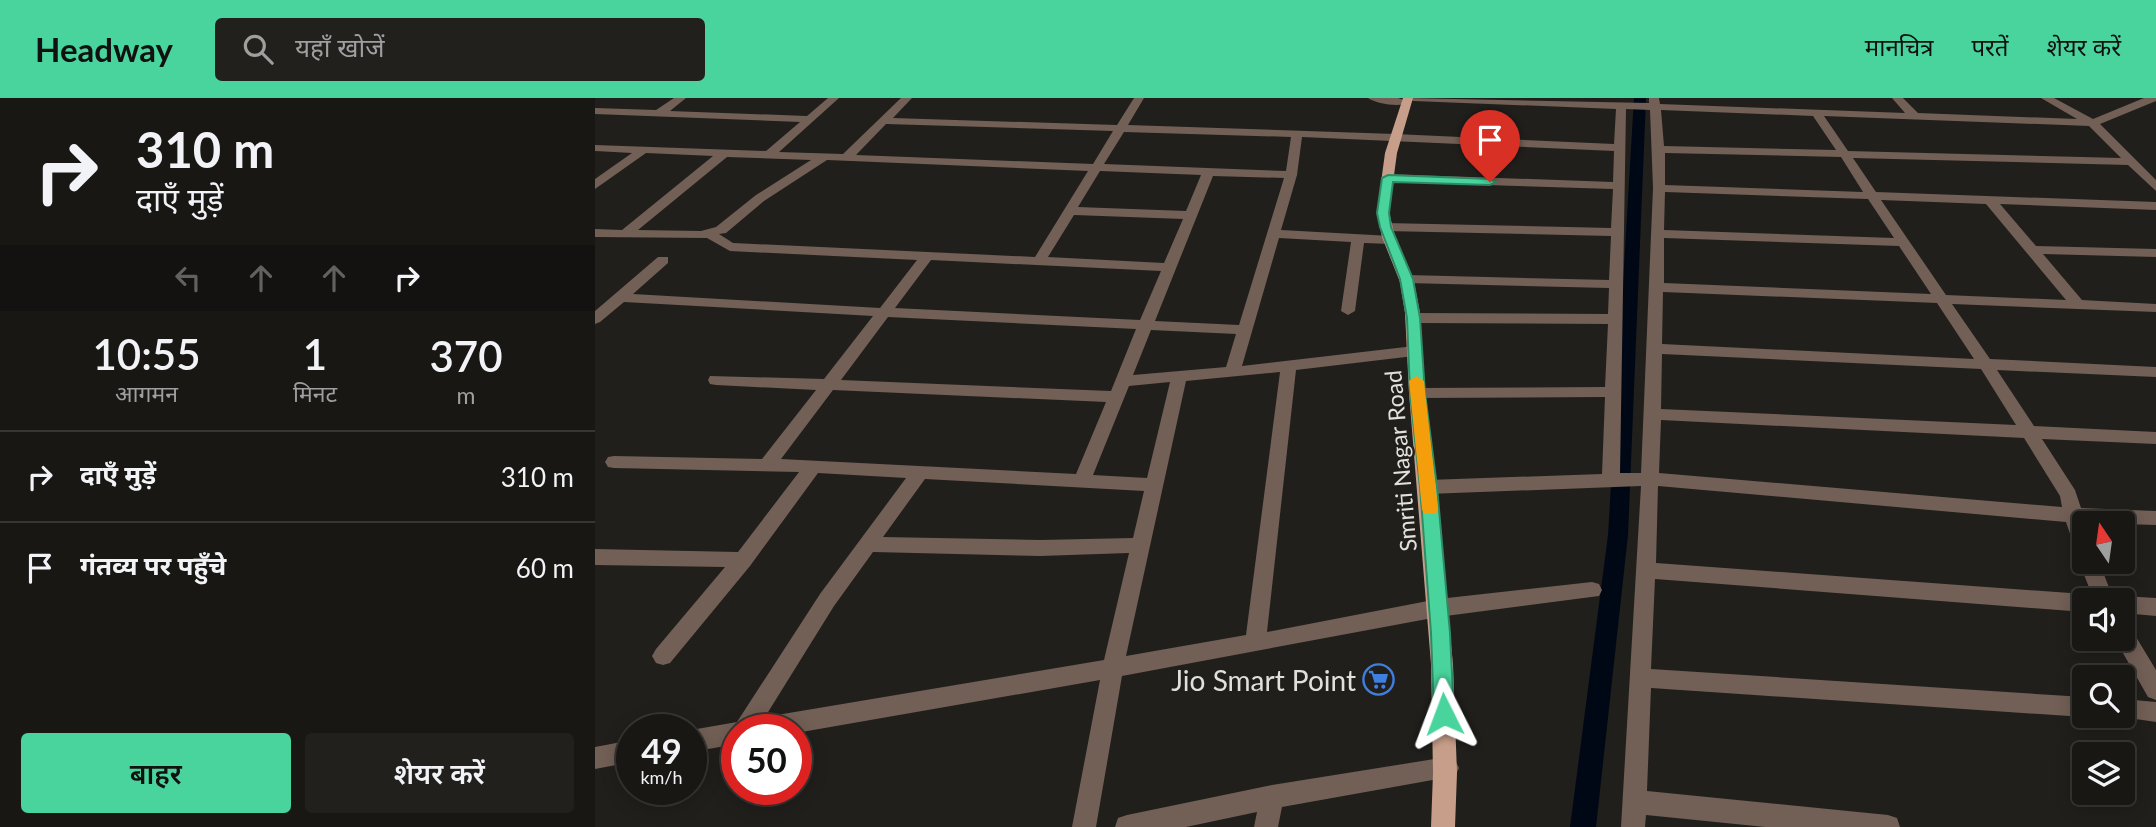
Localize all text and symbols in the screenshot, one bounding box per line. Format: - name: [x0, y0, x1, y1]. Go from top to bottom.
- search box: [215, 18, 705, 81]
- text: Headway: [35, 29, 173, 69]
- icon: search: [239, 30, 277, 68]
- text: यहाँ खोजें: [295, 31, 385, 63]
- text: मानचित्र: [1865, 32, 1933, 61]
- text: परतें: [1971, 32, 2009, 61]
- text: शेयर करें: [2047, 32, 2121, 61]
- pin: [1460, 110, 1520, 182]
- text: 310 m: [136, 120, 274, 178]
- icon: arrive: [1471, 121, 1509, 159]
- icon: right: [21, 126, 112, 217]
- text: दाएँ मुड़ें: [136, 179, 223, 218]
- icon: left: [169, 259, 207, 297]
- icon: ahead: [242, 259, 280, 297]
- icon: ahead: [315, 259, 353, 297]
- icon: right: [388, 259, 426, 297]
- text: 10:55: [92, 329, 201, 379]
- text: 1: [303, 329, 327, 379]
- text: 370: [429, 331, 503, 381]
- street label: Smriti Nagar Road: [1378, 369, 1422, 553]
- text: आगमन: [115, 379, 178, 407]
- text: मिनट: [293, 379, 337, 407]
- text: m: [457, 381, 475, 409]
- icon: right: [21, 458, 59, 496]
- text: दाएँ मुड़ें: [80, 458, 156, 490]
- text: 310 m: [501, 461, 574, 493]
- north arrow: [2072, 511, 2135, 574]
- map controls: [2072, 511, 2135, 805]
- icon: arrive: [21, 549, 59, 587]
- text: गंतव्य पर पहुँचे: [80, 549, 226, 581]
- text: 60 m: [516, 552, 574, 584]
- button: sound: [2072, 588, 2135, 651]
- place label: Jio Smart Point: [1171, 663, 1356, 697]
- supermarket icon: Jio Smart Point: [1362, 663, 1396, 697]
- button: search: [2072, 665, 2135, 728]
- position arrow: [1407, 677, 1481, 751]
- speed limit sign: 50: [721, 714, 812, 805]
- text: 49: [641, 729, 682, 771]
- button: बाहर: [21, 733, 291, 813]
- button: शेयर करें: [305, 733, 574, 813]
- button: layers: [2072, 742, 2135, 805]
- text: km/h: [640, 766, 683, 788]

